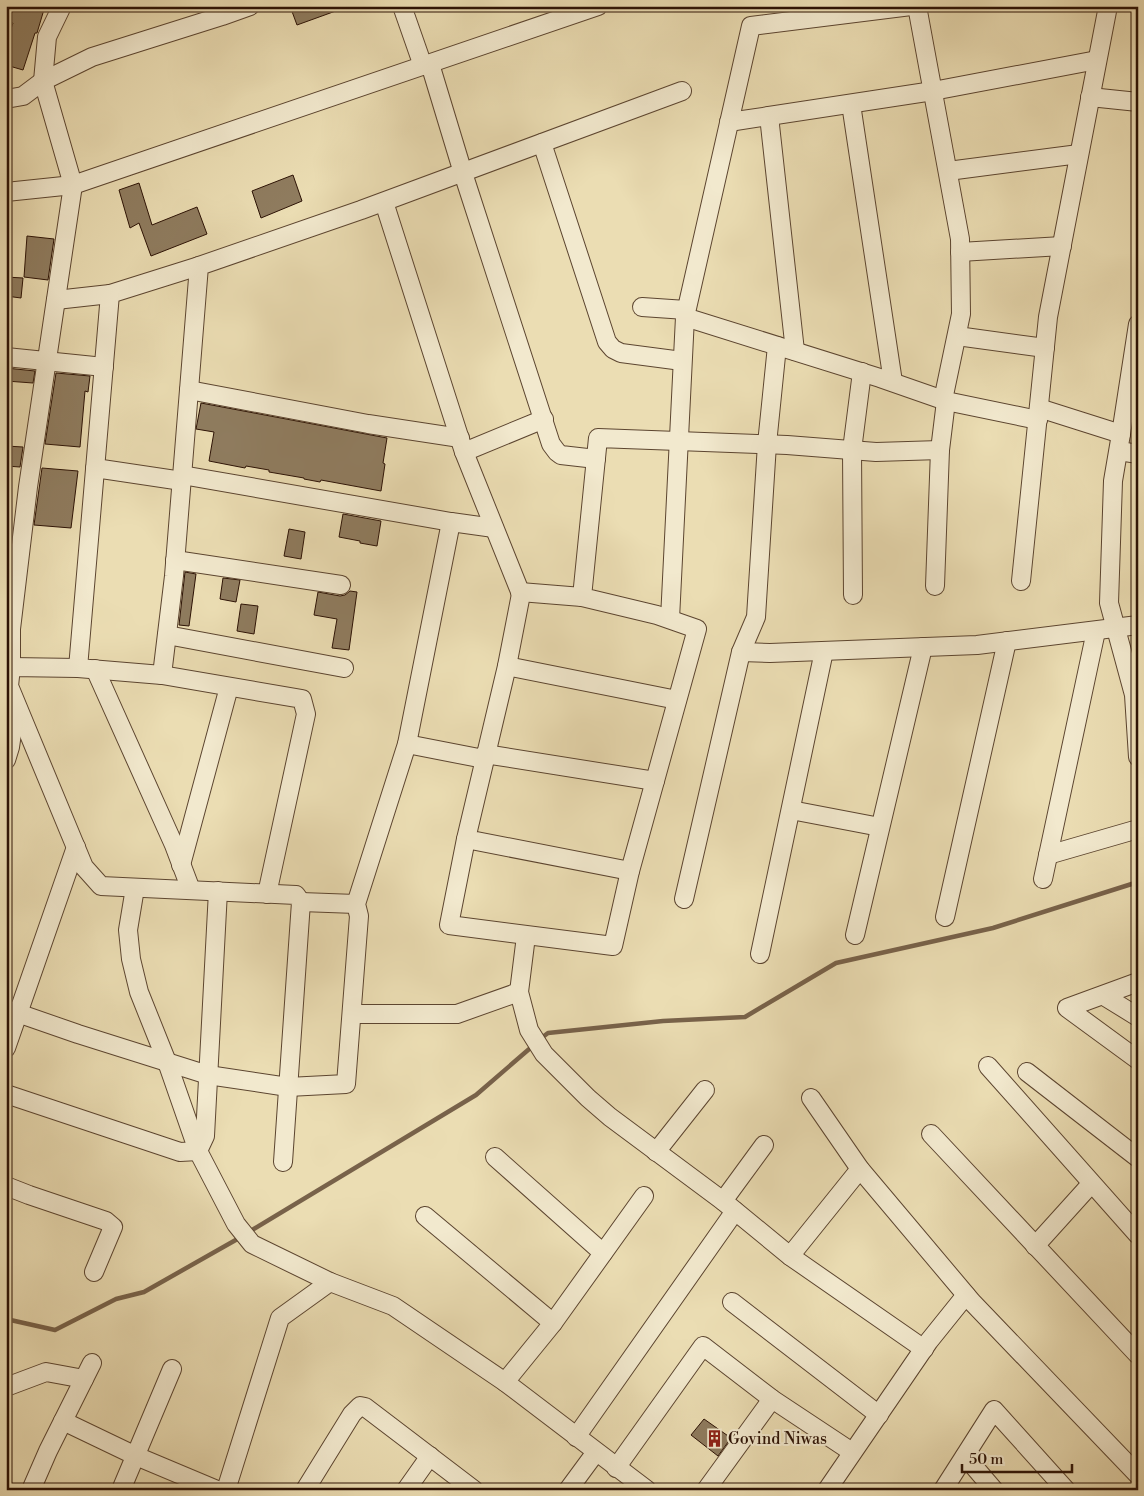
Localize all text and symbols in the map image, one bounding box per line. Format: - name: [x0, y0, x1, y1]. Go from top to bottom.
- building icon: Govind Niwas: [704, 1429, 724, 1449]
- place label: Govind Niwas: [728, 1429, 827, 1449]
- scale bar: [962, 1441, 1072, 1473]
- text: 50 m: [969, 1450, 1003, 1469]

